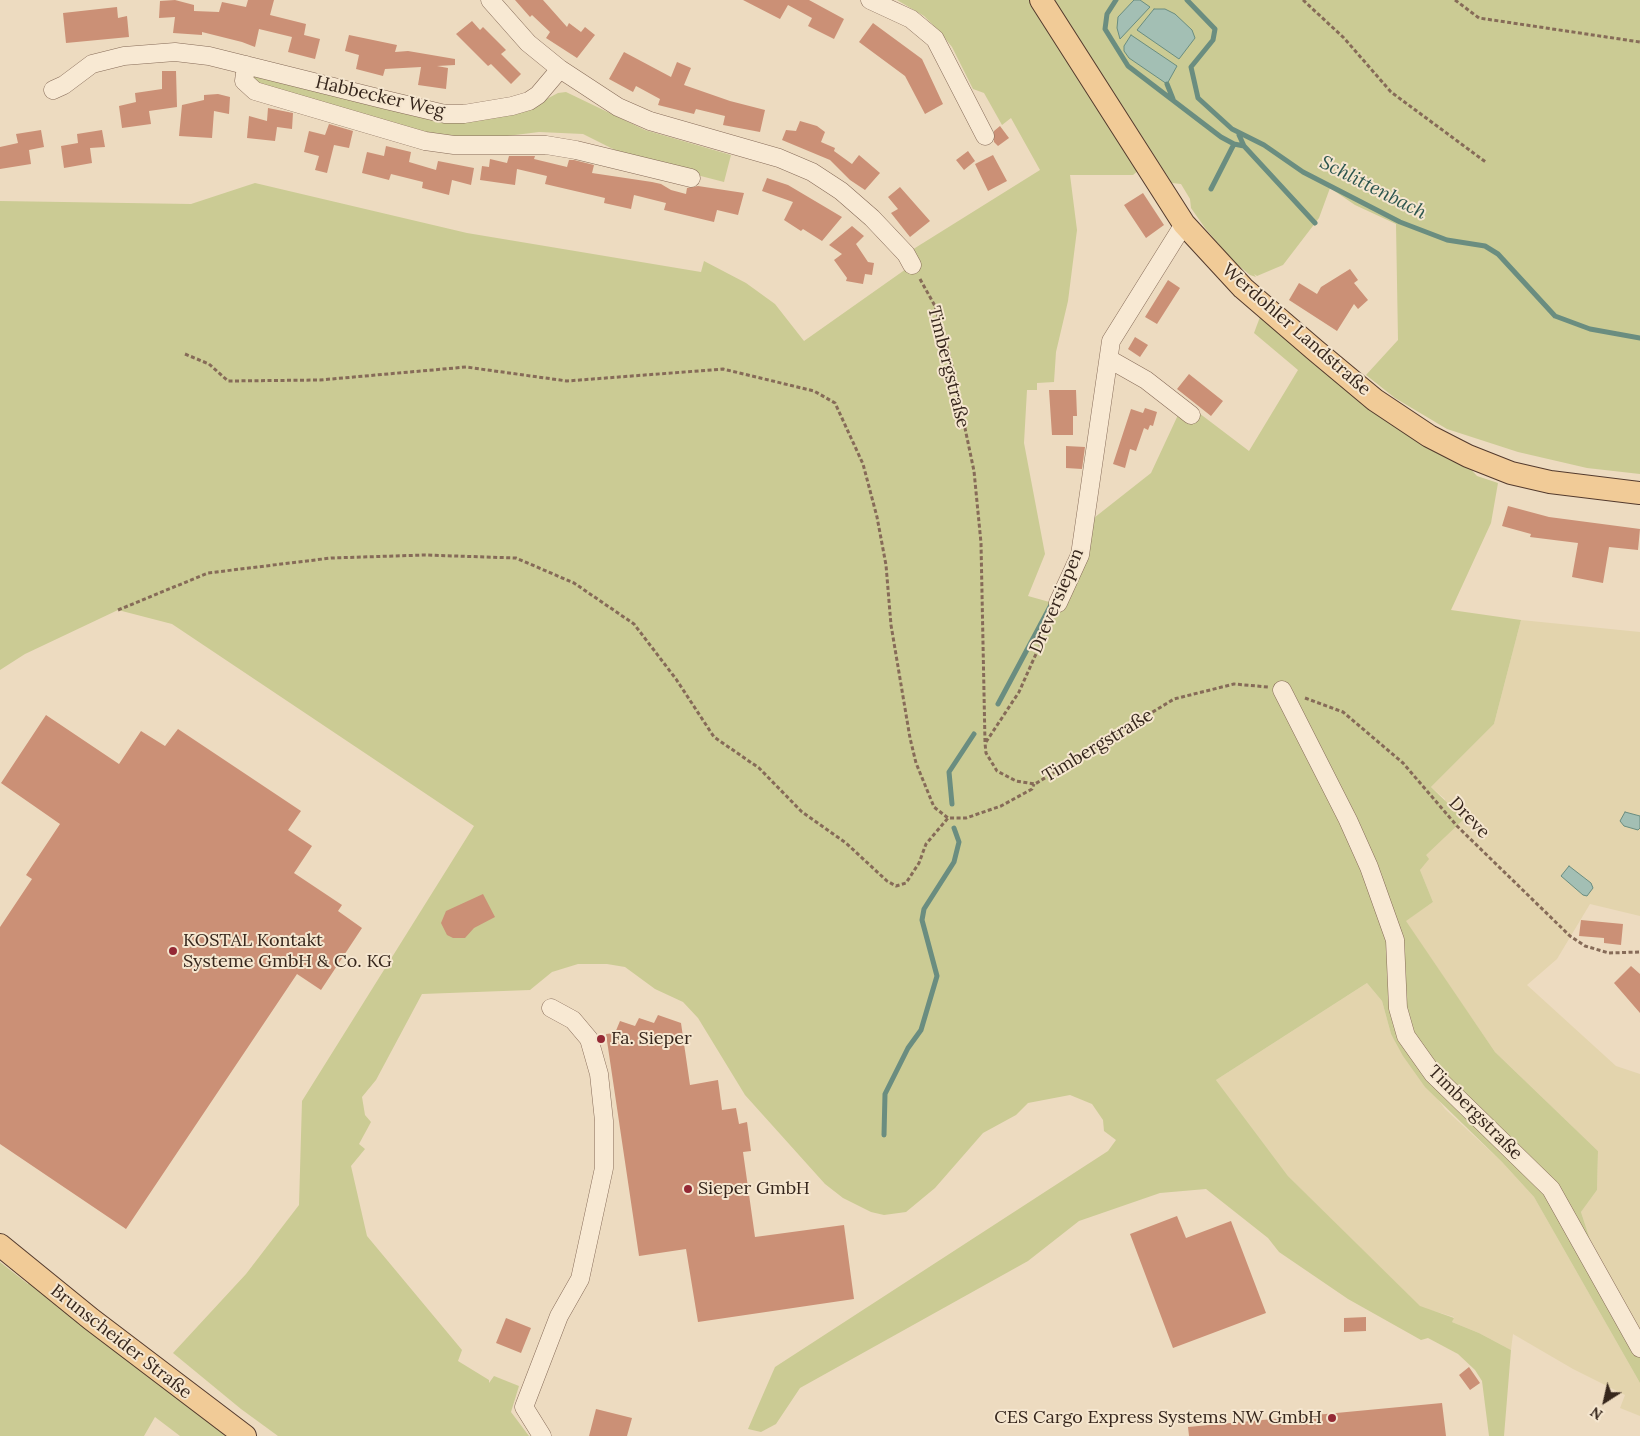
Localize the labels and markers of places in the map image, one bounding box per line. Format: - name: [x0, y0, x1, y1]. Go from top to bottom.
- place label: KOSTAL Kontakt Systeme GmbH & Co. KG: [183, 930, 392, 972]
- marker: KOSTAL Kontakt Systeme GmbH & Co. KG: [167, 945, 179, 957]
- place label: Fa. Sieper: [611, 1028, 692, 1050]
- marker: Fa. Sieper: [595, 1033, 607, 1045]
- place label: Sieper GmbH: [698, 1178, 810, 1200]
- marker: Sieper GmbH: [682, 1183, 694, 1195]
- place label: CES Cargo Express Systems NW GmbH: [994, 1407, 1322, 1429]
- marker: CES Cargo Express Systems NW GmbH: [1326, 1412, 1338, 1424]

